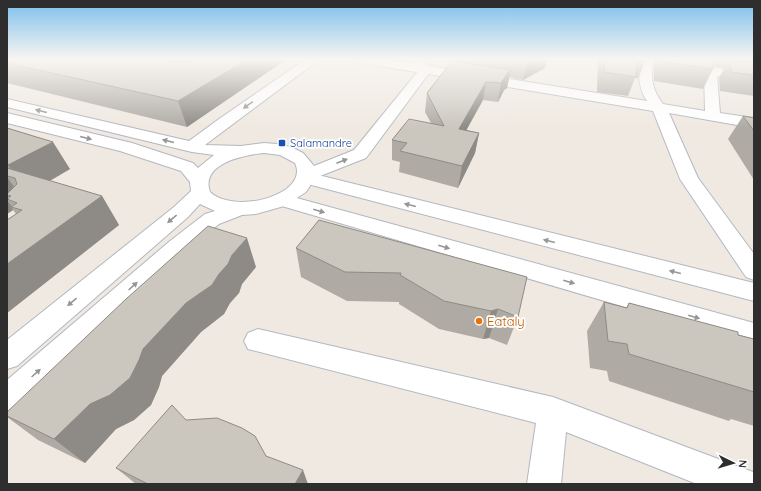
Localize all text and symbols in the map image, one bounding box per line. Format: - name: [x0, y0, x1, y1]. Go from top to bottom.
- one-way arrow: [242, 101, 253, 109]
- one-way arrow: [35, 108, 47, 114]
- one-way arrow: [80, 135, 92, 141]
- place label: Salamandre: [290, 136, 352, 150]
- one-way arrow: [162, 138, 174, 144]
- marker: Salamandre: [277, 138, 287, 148]
- one-way arrow: [337, 157, 349, 163]
- one-way arrow: [404, 202, 416, 208]
- one-way arrow: [314, 208, 326, 214]
- one-way arrow: [167, 215, 178, 224]
- one-way arrow: [543, 237, 556, 243]
- one-way arrow: [438, 244, 451, 250]
- one-way arrow: [669, 269, 682, 275]
- one-way arrow: [564, 279, 576, 285]
- one-way arrow: [128, 281, 138, 291]
- one-way arrow: [67, 298, 78, 307]
- place label: Eataly: [487, 313, 525, 329]
- one-way arrow: [688, 315, 701, 321]
- marker: Eataly: [474, 316, 484, 326]
- one-way arrow: [31, 368, 41, 377]
- north arrow: [713, 443, 753, 483]
- text: N: [736, 459, 750, 469]

